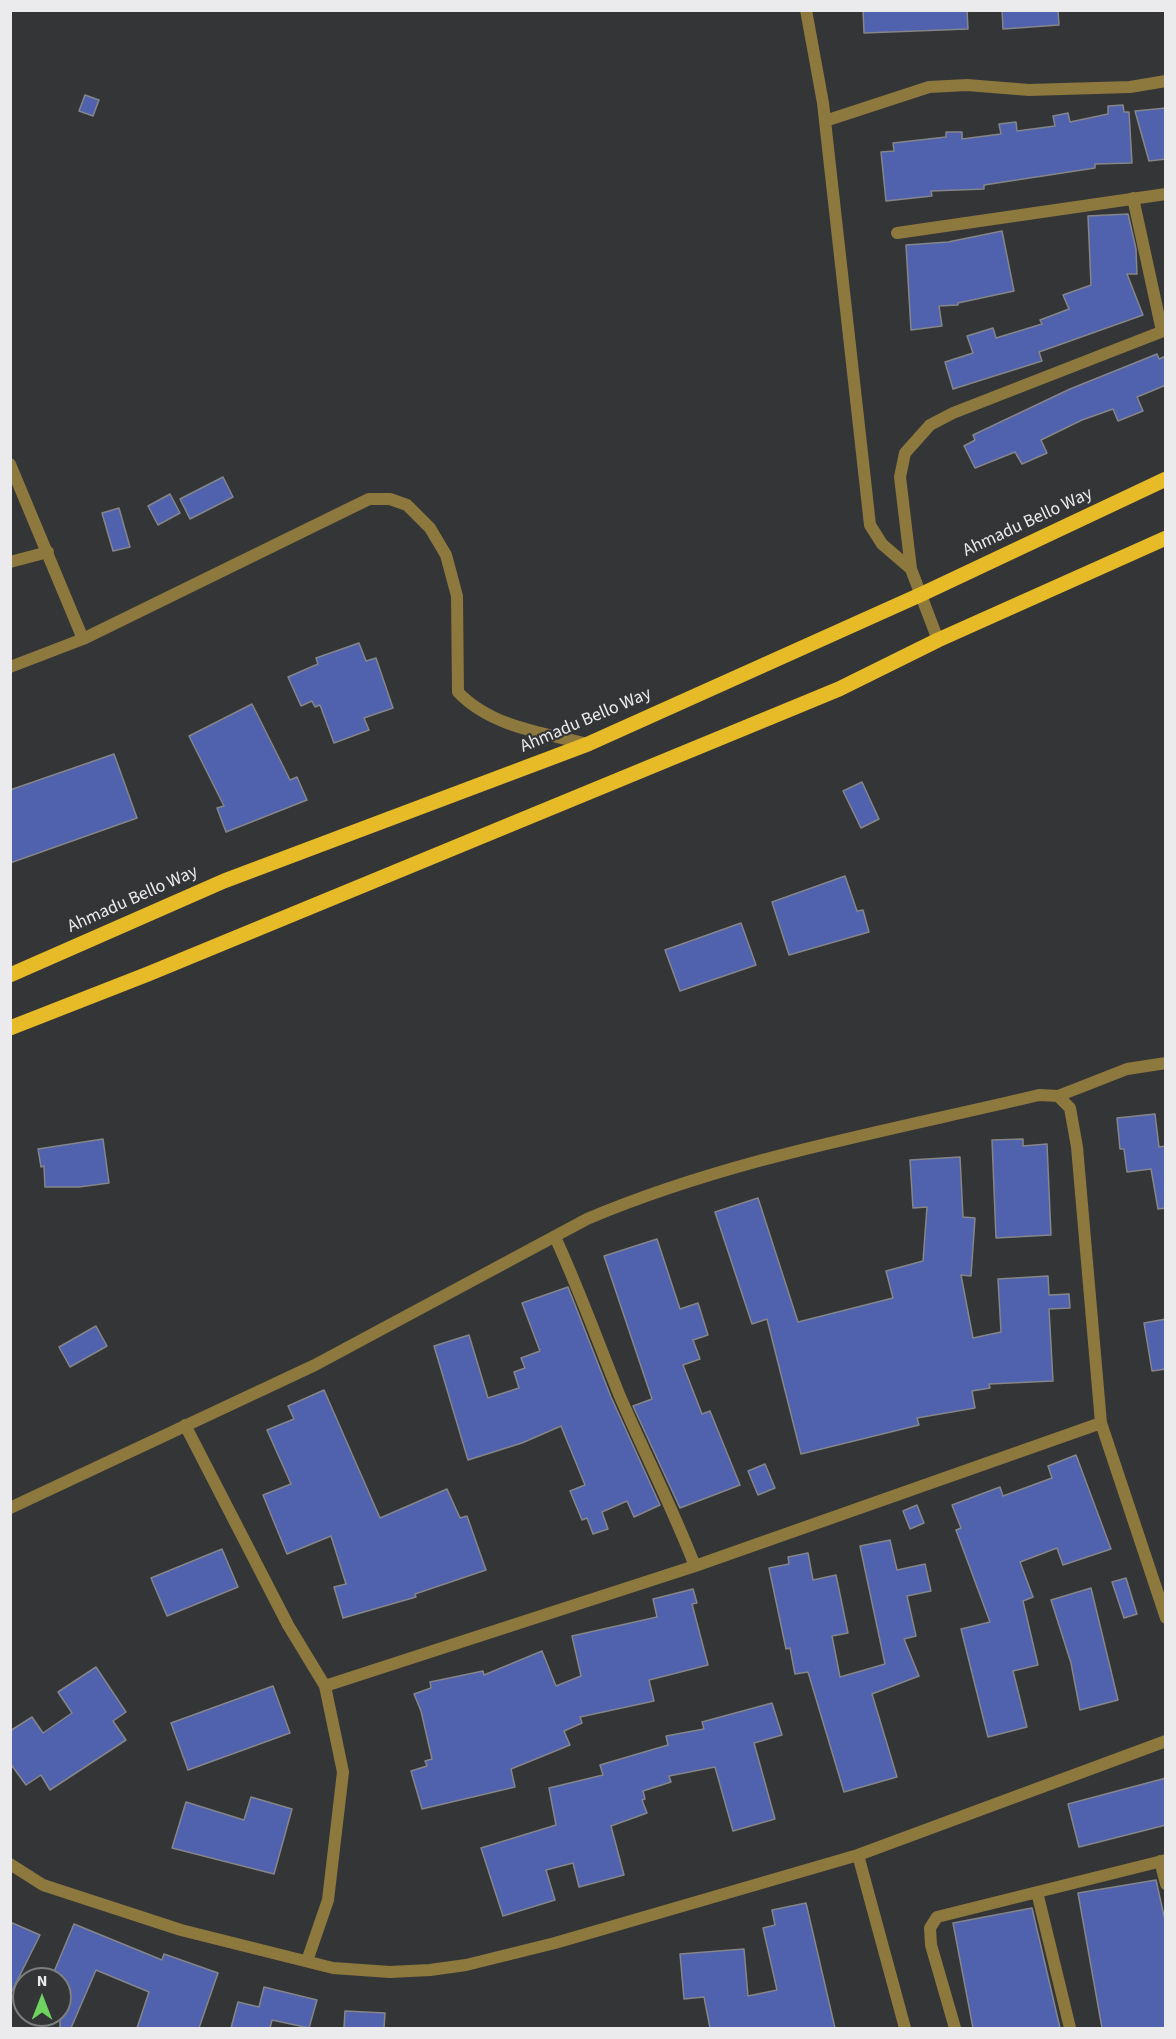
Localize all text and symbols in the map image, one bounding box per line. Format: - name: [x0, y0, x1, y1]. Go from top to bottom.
- street label: Ahmadu Bello Way: [960, 484, 1096, 562]
- street label: Ahmadu Bello Way: [517, 684, 655, 758]
- street label: Ahmadu Bello Way: [65, 862, 201, 938]
- north arrow: [12, 1967, 72, 2027]
- text: N: [37, 1970, 47, 1992]

